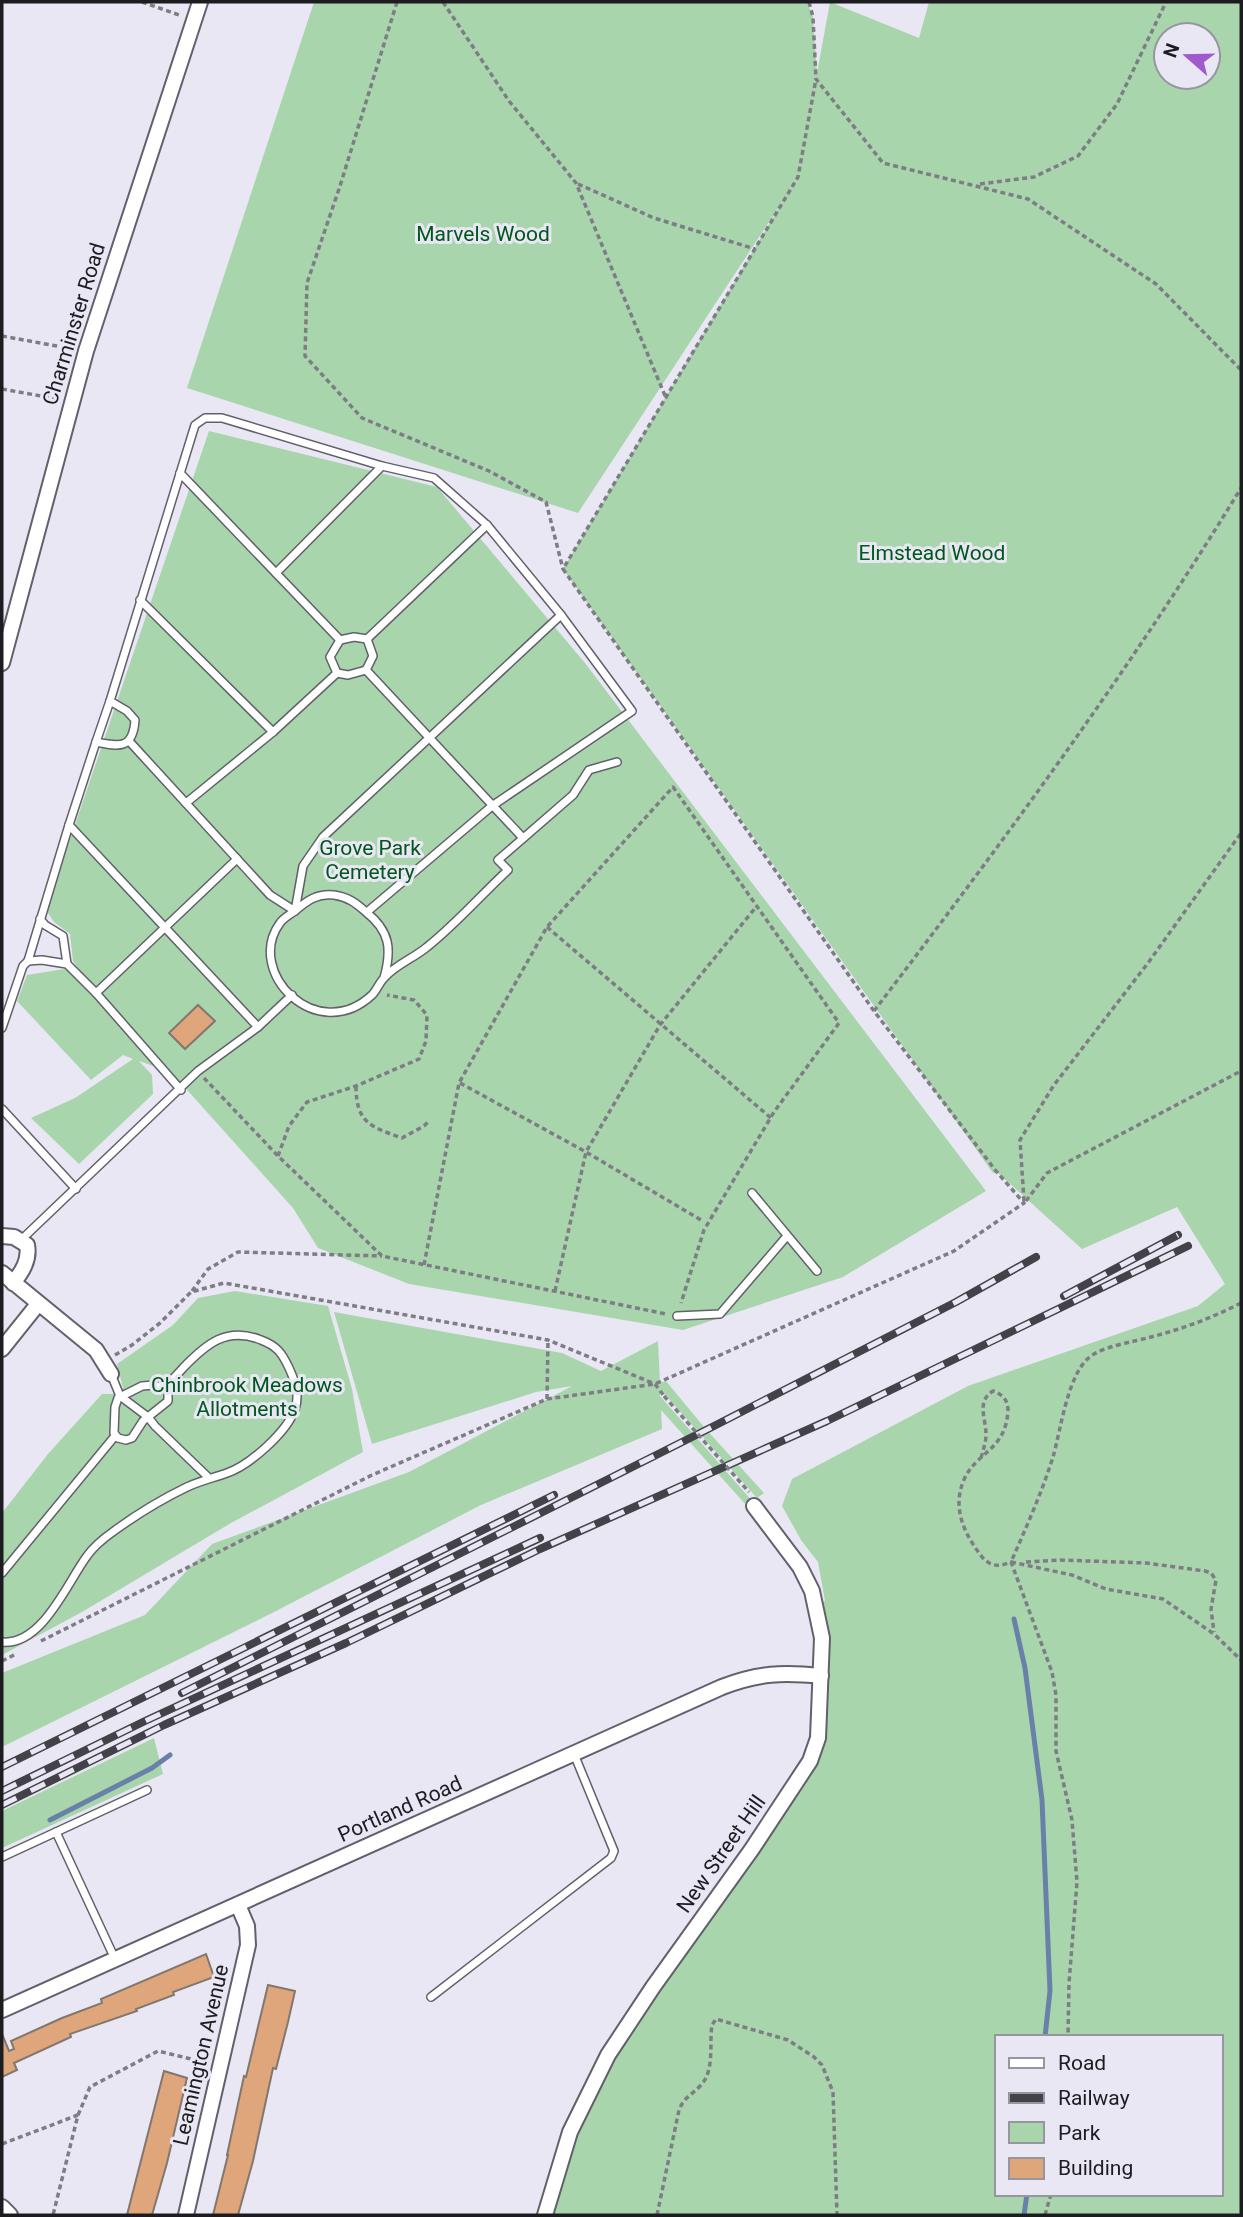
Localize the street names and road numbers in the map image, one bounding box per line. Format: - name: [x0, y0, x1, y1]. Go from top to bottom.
- street label: Charminster Road: [38, 240, 110, 408]
- street label: Portland Road: [334, 1771, 466, 1847]
- street label: New Street Hill: [672, 1791, 770, 1917]
- street label: Leamington Avenue: [169, 1962, 233, 2148]

